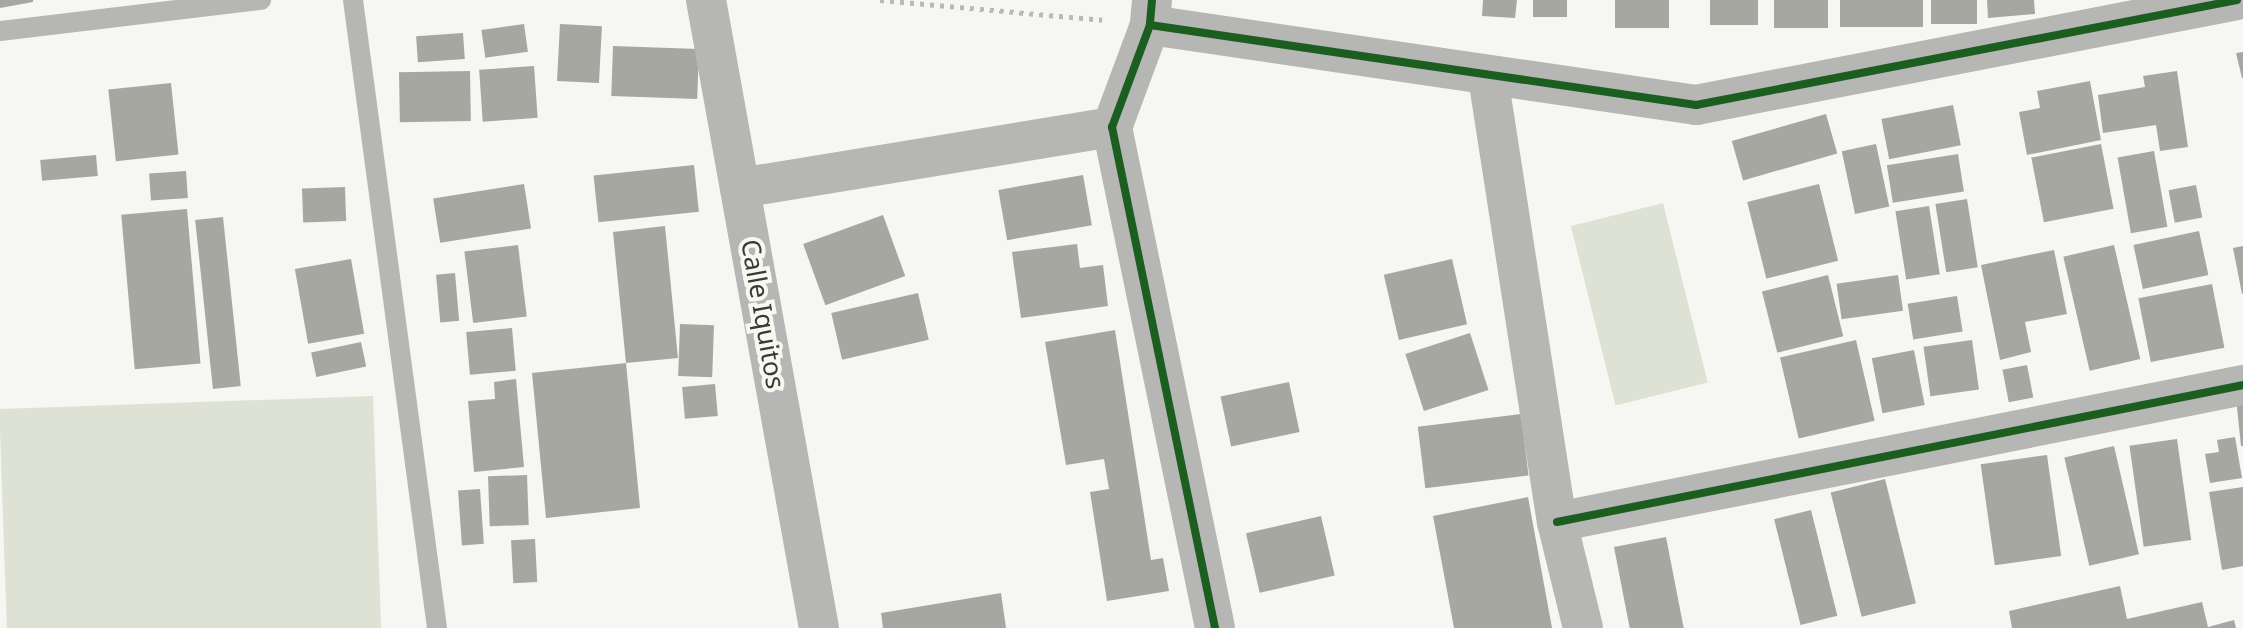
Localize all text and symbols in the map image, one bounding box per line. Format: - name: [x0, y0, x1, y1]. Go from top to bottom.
- street label: Calle Iquitos: [735, 237, 791, 391]

